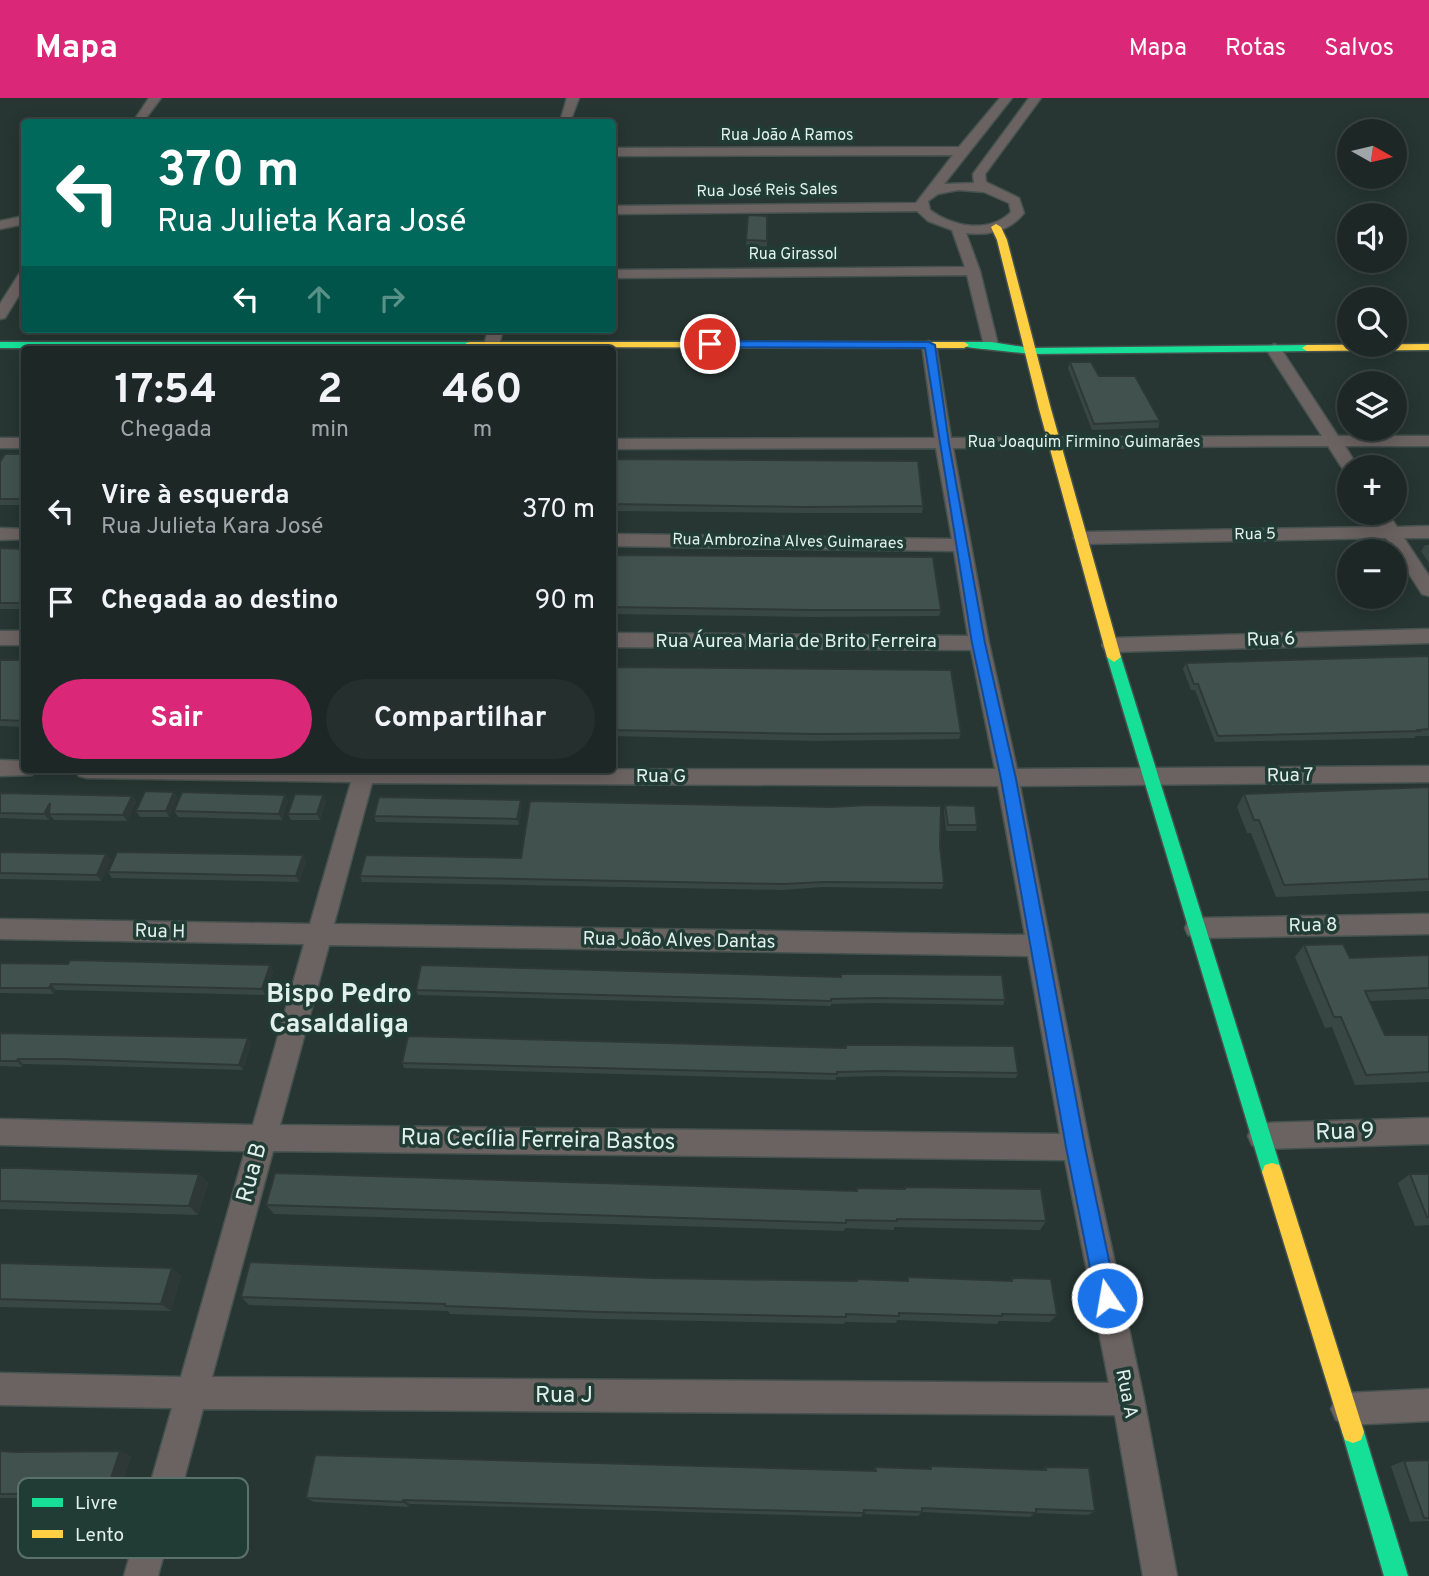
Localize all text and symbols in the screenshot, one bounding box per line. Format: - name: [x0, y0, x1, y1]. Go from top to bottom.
- text: Mapa: [35, 28, 118, 70]
- text: Mapa: [1129, 34, 1187, 64]
- text: Rotas: [1225, 34, 1286, 64]
- text: Salvos: [1324, 34, 1394, 64]
- north arrow: [1337, 119, 1407, 189]
- map controls: [1337, 119, 1407, 609]
- street label: Rua João A Ramos: [721, 126, 853, 146]
- text: 370 m: [157, 142, 299, 204]
- icon: left: [42, 147, 133, 238]
- street label: Rua José Reis Sales: [696, 180, 838, 202]
- text: Rua Julieta Kara José: [157, 203, 466, 243]
- button: sound: [1337, 203, 1407, 273]
- street label: Rua Girassol: [748, 245, 838, 265]
- icon: left: [227, 280, 265, 318]
- icon: ahead: [300, 280, 338, 318]
- icon: right: [373, 280, 411, 318]
- button: search: [1337, 287, 1407, 357]
- pin: [680, 314, 740, 374]
- icon: arrive: [691, 325, 729, 363]
- text: 17:54: [114, 365, 217, 418]
- text: 2: [317, 365, 343, 418]
- text: 460: [442, 365, 523, 418]
- button: layers: [1337, 371, 1407, 441]
- text: Chegada: [120, 416, 212, 445]
- text: min: [311, 416, 349, 445]
- text: m: [473, 416, 492, 445]
- street label: Rua Joaquim Firmino Guimarães: [968, 433, 1201, 453]
- button: +: [1337, 455, 1407, 525]
- text: Vire à esquerda: [101, 480, 289, 513]
- icon: left: [42, 492, 80, 530]
- text: 370 m: [522, 494, 595, 527]
- text: Rua Julieta Kara José: [101, 513, 323, 542]
- street label: Rua 5: [1234, 525, 1276, 545]
- street label: Rua Ambrozina Alves Guimaraes: [672, 530, 904, 554]
- button: −: [1337, 539, 1407, 609]
- icon: arrive: [42, 583, 80, 621]
- text: Chegada ao destino: [101, 585, 338, 618]
- text: 90 m: [535, 585, 595, 618]
- street label: Rua 6: [1246, 627, 1296, 653]
- street label: Rua Áurea Maria de Brito Ferreira: [655, 629, 937, 654]
- button: Sair: [42, 679, 312, 759]
- button: Compartilhar: [326, 679, 595, 759]
- street label: Rua 7: [1266, 764, 1314, 788]
- street label: Rua G: [636, 765, 686, 789]
- street label: Rua 8: [1288, 914, 1338, 938]
- street label: Rua H: [134, 920, 186, 944]
- street label: Rua João Alves Dantas: [582, 927, 776, 955]
- district label: Bispo Pedro Casaldaliga: [266, 979, 412, 1042]
- street label: Rua 9: [1315, 1117, 1375, 1149]
- street label: Rua Cecília Ferreira Bastos: [400, 1124, 676, 1158]
- street label: Rua B: [231, 1140, 275, 1206]
- position arrow: [1070, 1261, 1144, 1335]
- street label: Rua A: [1109, 1367, 1143, 1421]
- street label: Rua J: [535, 1382, 593, 1411]
- legend: [18, 1478, 248, 1558]
- text: Livre: [75, 1492, 118, 1516]
- text: Lento: [75, 1524, 124, 1548]

